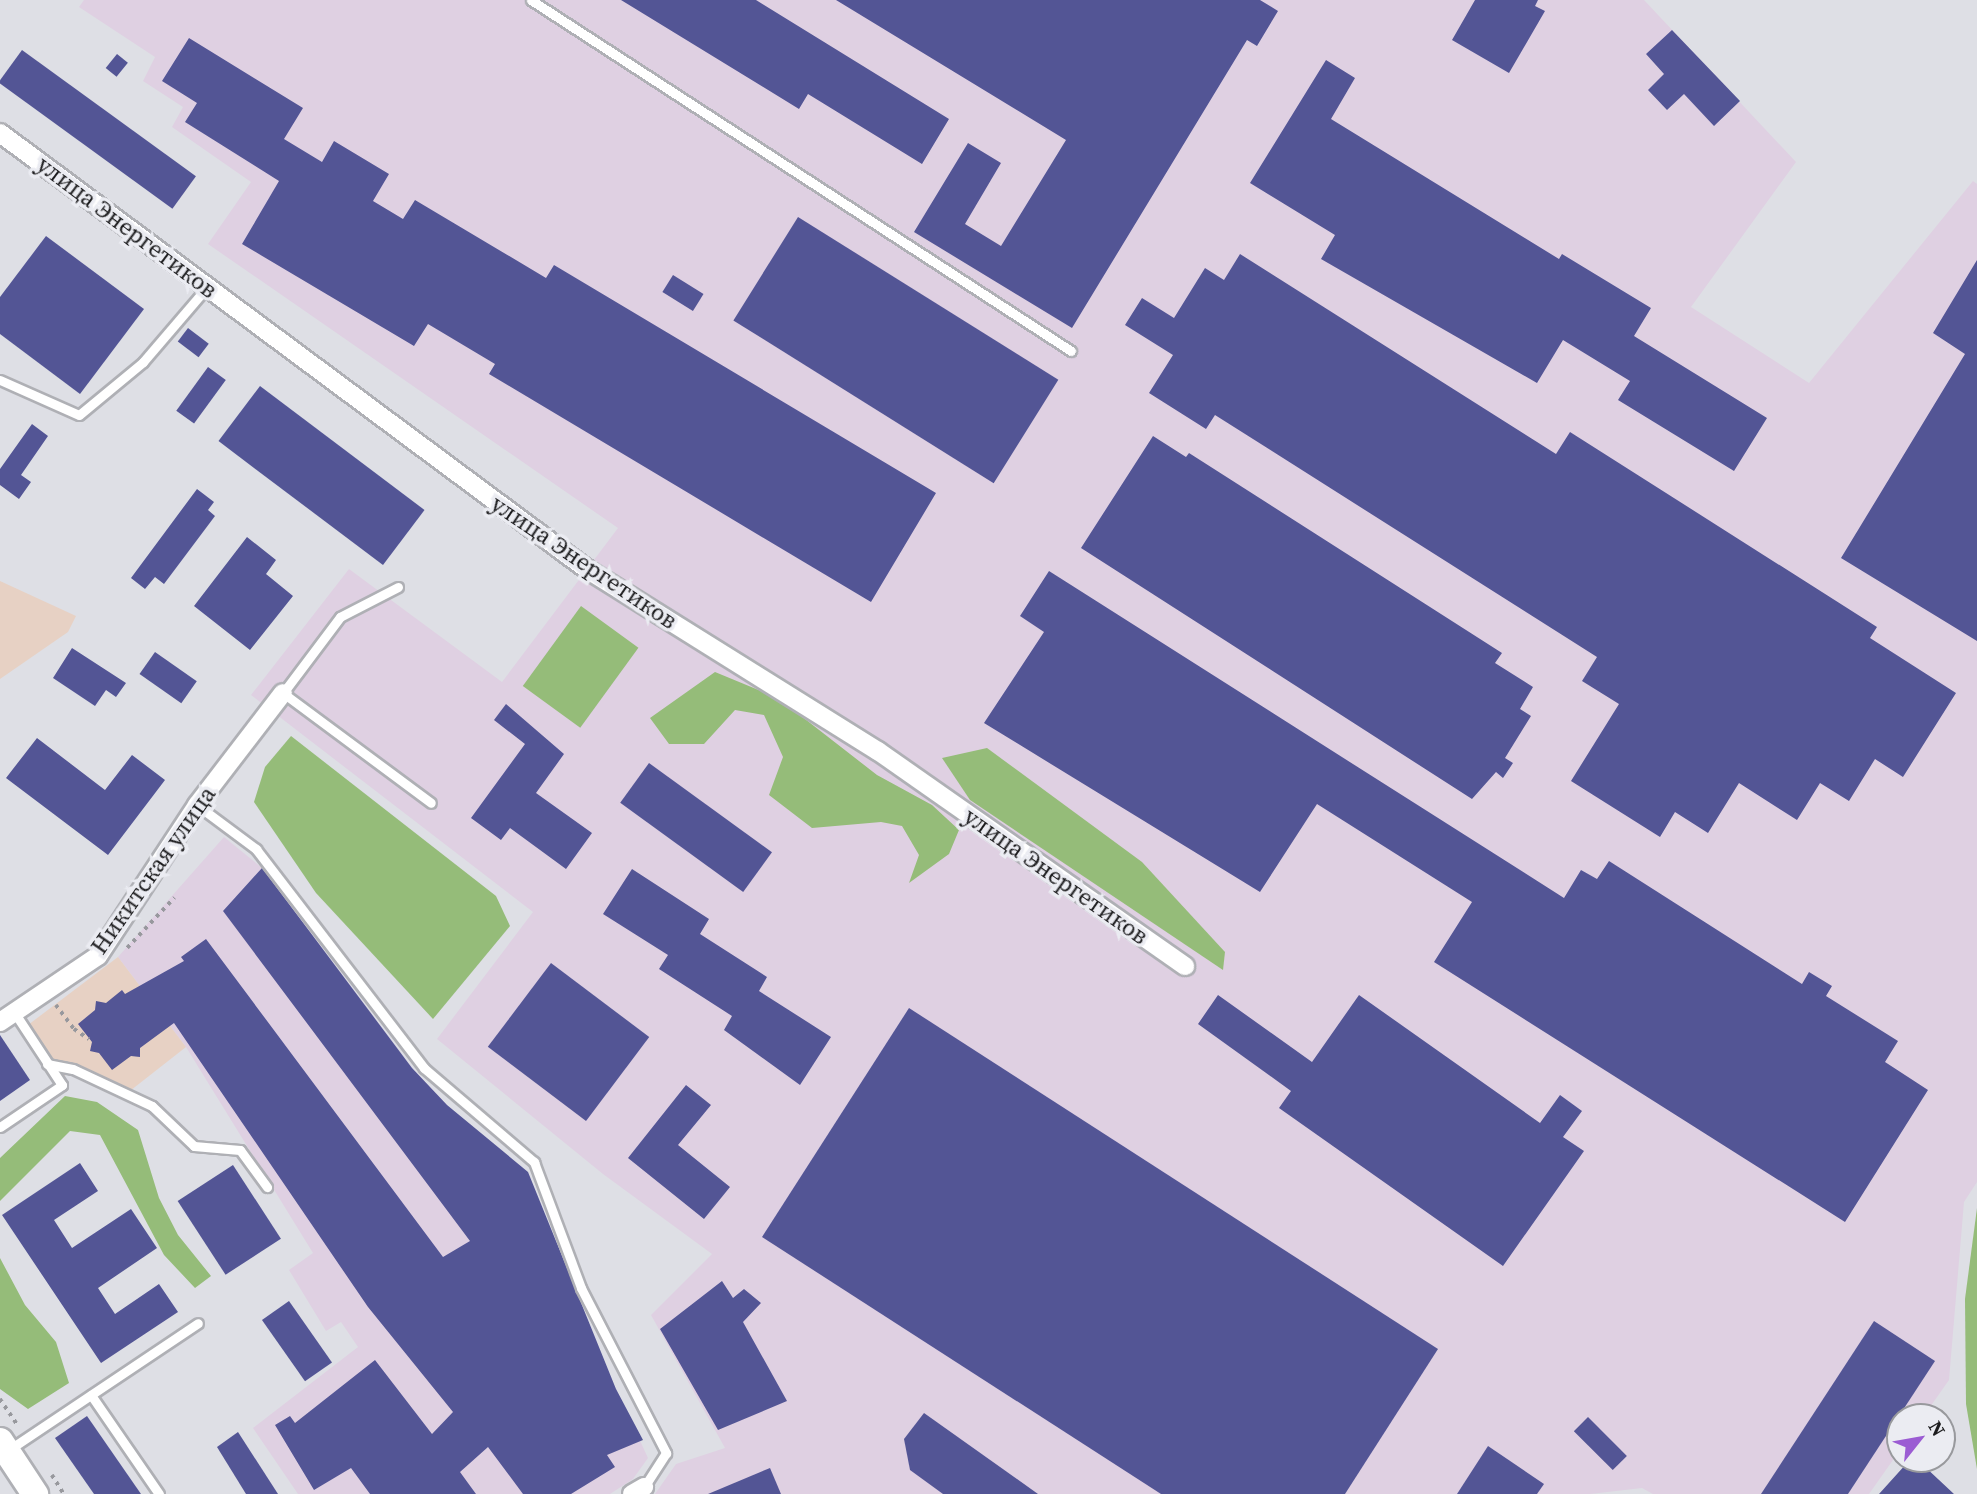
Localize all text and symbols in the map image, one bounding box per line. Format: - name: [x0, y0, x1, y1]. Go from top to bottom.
- street label: улица Энергетиков: [31, 150, 223, 304]
- street label: улица Энергетиков: [485, 489, 683, 635]
- street label: Никитская улица: [84, 781, 222, 959]
- street label: улица Энергетиков: [958, 802, 1154, 950]
- north arrow: [1886, 1403, 1956, 1473]
- text: N: [1923, 1416, 1952, 1441]

